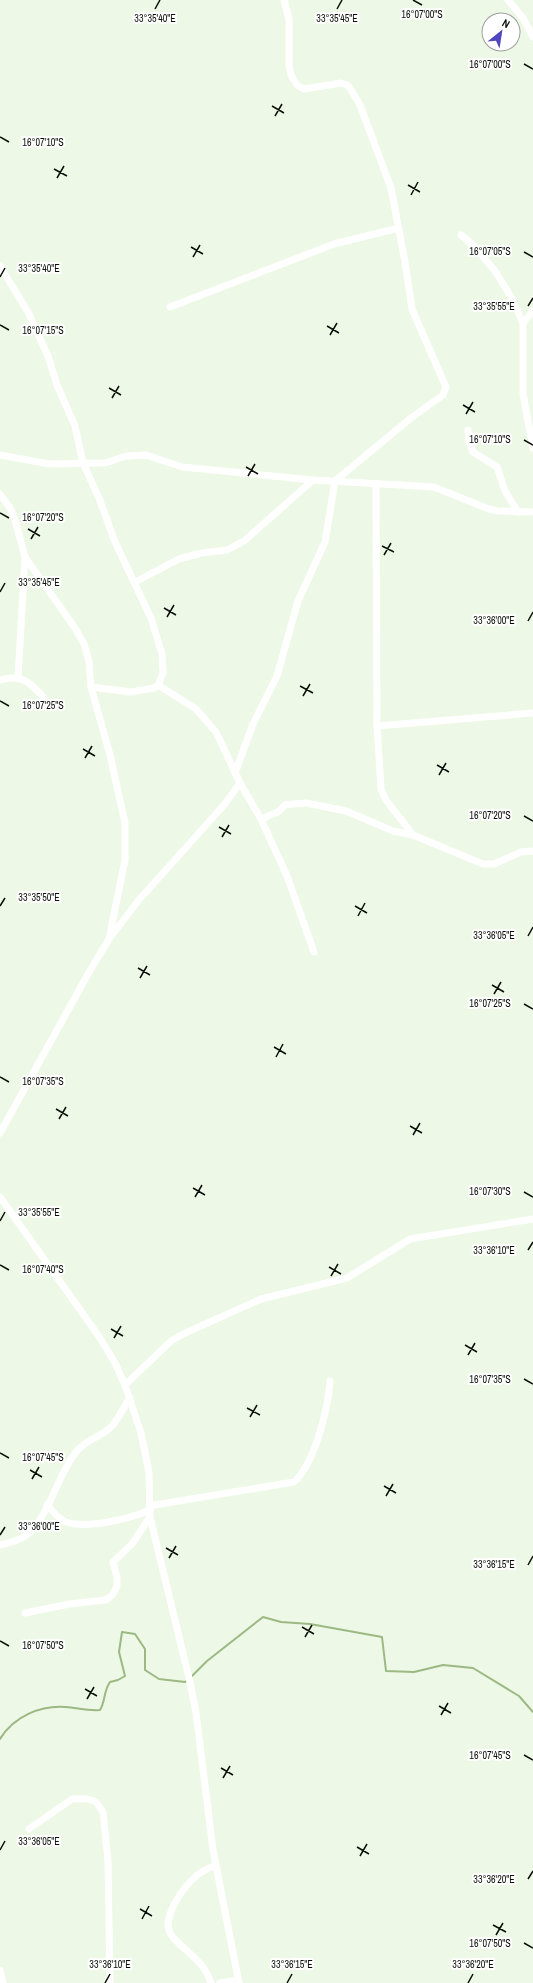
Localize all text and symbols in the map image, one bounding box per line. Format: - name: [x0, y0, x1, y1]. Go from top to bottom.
- text: 16°07'00"S: [401, 8, 443, 21]
- text: 33°35'40"E: [134, 12, 176, 25]
- text: 33°35'45"E: [316, 12, 358, 25]
- north arrow: [481, 12, 521, 52]
- text: N: [500, 16, 512, 31]
- text: 16°07'00"S: [469, 58, 511, 71]
- text: 16°07'10"S: [22, 136, 64, 149]
- text: 16°07'05"S: [469, 245, 511, 258]
- text: 33°35'40"E: [18, 262, 60, 275]
- text: 33°35'55"E: [473, 300, 515, 313]
- text: 16°07'15"S: [22, 324, 64, 337]
- text: 16°07'10"S: [469, 433, 511, 446]
- text: 16°07'20"S: [22, 511, 64, 524]
- text: 33°35'45"E: [18, 576, 60, 589]
- text: 33°36'00"E: [473, 614, 515, 627]
- text: 16°07'25"S: [22, 699, 64, 712]
- text: 16°07'20"S: [469, 809, 511, 822]
- text: 33°35'50"E: [18, 891, 60, 904]
- text: 33°36'05"E: [473, 929, 515, 942]
- text: 16°07'25"S: [469, 997, 511, 1010]
- text: 16°07'35"S: [22, 1075, 64, 1088]
- text: 16°07'30"S: [469, 1185, 511, 1198]
- text: 33°35'55"E: [18, 1206, 60, 1219]
- text: 33°36'10"E: [473, 1244, 515, 1257]
- text: 16°07'40"S: [22, 1263, 64, 1276]
- text: 16°07'35"S: [469, 1373, 511, 1386]
- text: 16°07'45"S: [22, 1451, 64, 1464]
- text: 33°36'00"E: [18, 1520, 60, 1533]
- text: 33°36'15"E: [473, 1558, 515, 1571]
- text: 16°07'50"S: [22, 1639, 64, 1652]
- text: 16°07'45"S: [469, 1749, 511, 1762]
- text: 33°36'05"E: [18, 1835, 60, 1848]
- text: 33°36'20"E: [473, 1873, 515, 1886]
- text: 16°07'50"S: [469, 1937, 511, 1950]
- text: 33°36'10"E: [89, 1958, 131, 1971]
- text: 33°36'15"E: [271, 1958, 313, 1971]
- text: 33°36'20"E: [452, 1958, 494, 1971]

